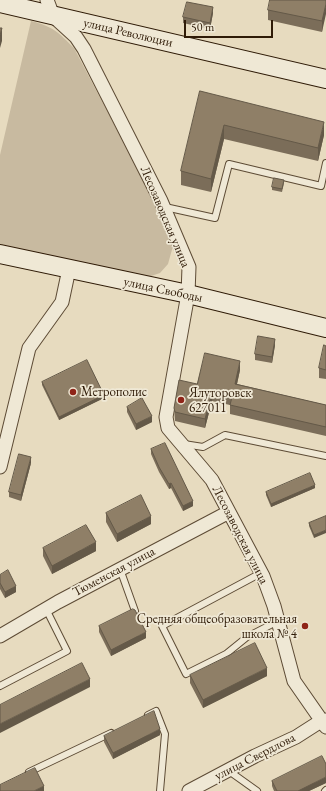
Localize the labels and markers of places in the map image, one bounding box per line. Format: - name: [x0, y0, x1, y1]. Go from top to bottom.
- place label: Метрополис: [81, 384, 147, 400]
- place label: Ялуторовск 627011: [189, 385, 251, 416]
- marker: Метрополис: [68, 387, 78, 397]
- marker: Ялуторовск 627011: [176, 395, 186, 405]
- place label: Средняя общеобразовательная школа № 4: [137, 611, 297, 642]
- marker: Средняя общеобразовательная школа № 4: [300, 621, 310, 631]

